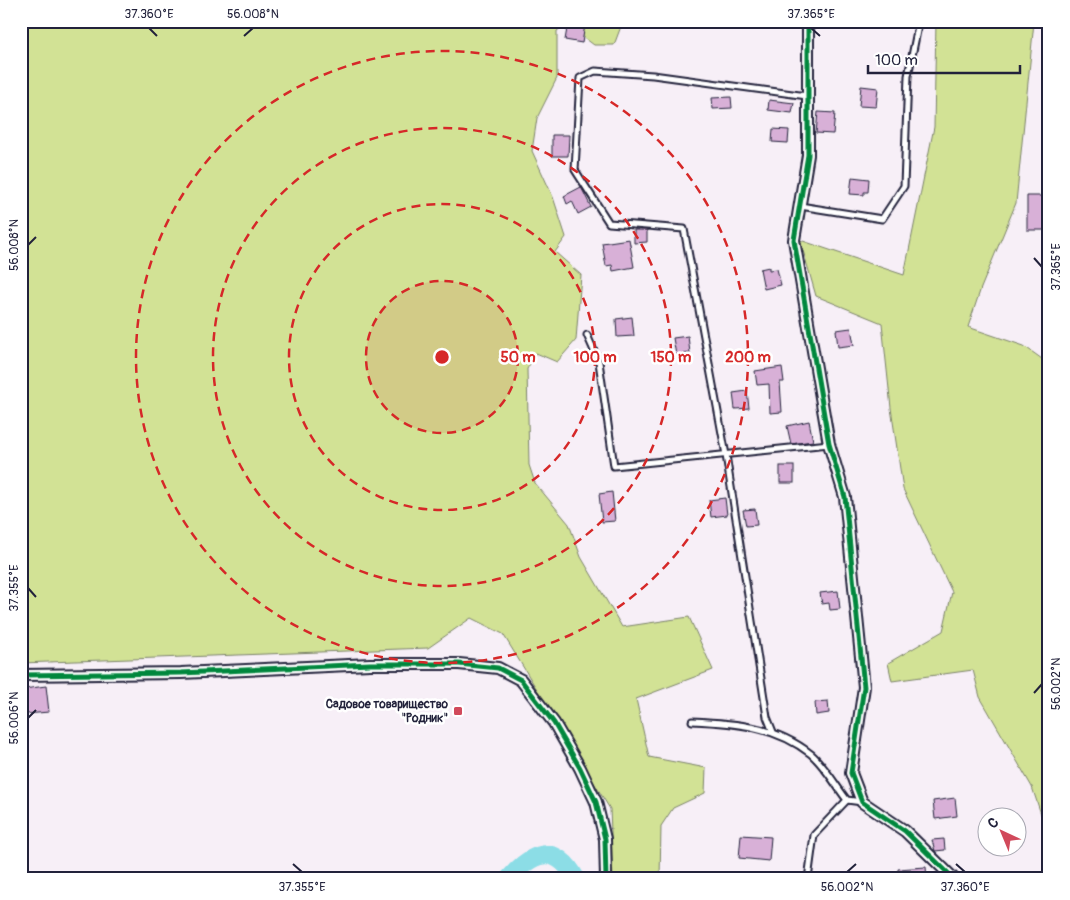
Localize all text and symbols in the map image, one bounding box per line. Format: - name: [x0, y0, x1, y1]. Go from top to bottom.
- text: 37.360°E: [124, 7, 174, 22]
- text: 56.008°N: [227, 7, 279, 22]
- text: 37.365°E: [787, 7, 835, 22]
- scale bar: [868, 42, 1020, 74]
- text: 100 m: [875, 51, 918, 70]
- text: 56.008°N: [7, 219, 22, 271]
- text: 37.365°E: [1049, 243, 1064, 291]
- centre of rings: [433, 348, 451, 366]
- text: 50 m: [501, 348, 535, 367]
- text: 100 m: [574, 348, 616, 367]
- text: 150 m: [651, 348, 691, 367]
- text: 200 m: [725, 348, 771, 367]
- text: 37.355°E: [7, 565, 22, 611]
- text: 56.002°N: [1049, 658, 1064, 710]
- text: 56.006°N: [7, 692, 22, 744]
- place label: Садовое товарищество "Родник": [326, 697, 449, 726]
- marker: Садовое товарищество "Родник": [452, 705, 464, 717]
- north arrow: [978, 808, 1028, 858]
- text: С: [984, 814, 1003, 832]
- text: 37.355°E: [279, 880, 325, 895]
- text: 56.002°N: [821, 880, 873, 895]
- text: 37.360°E: [940, 880, 990, 895]

